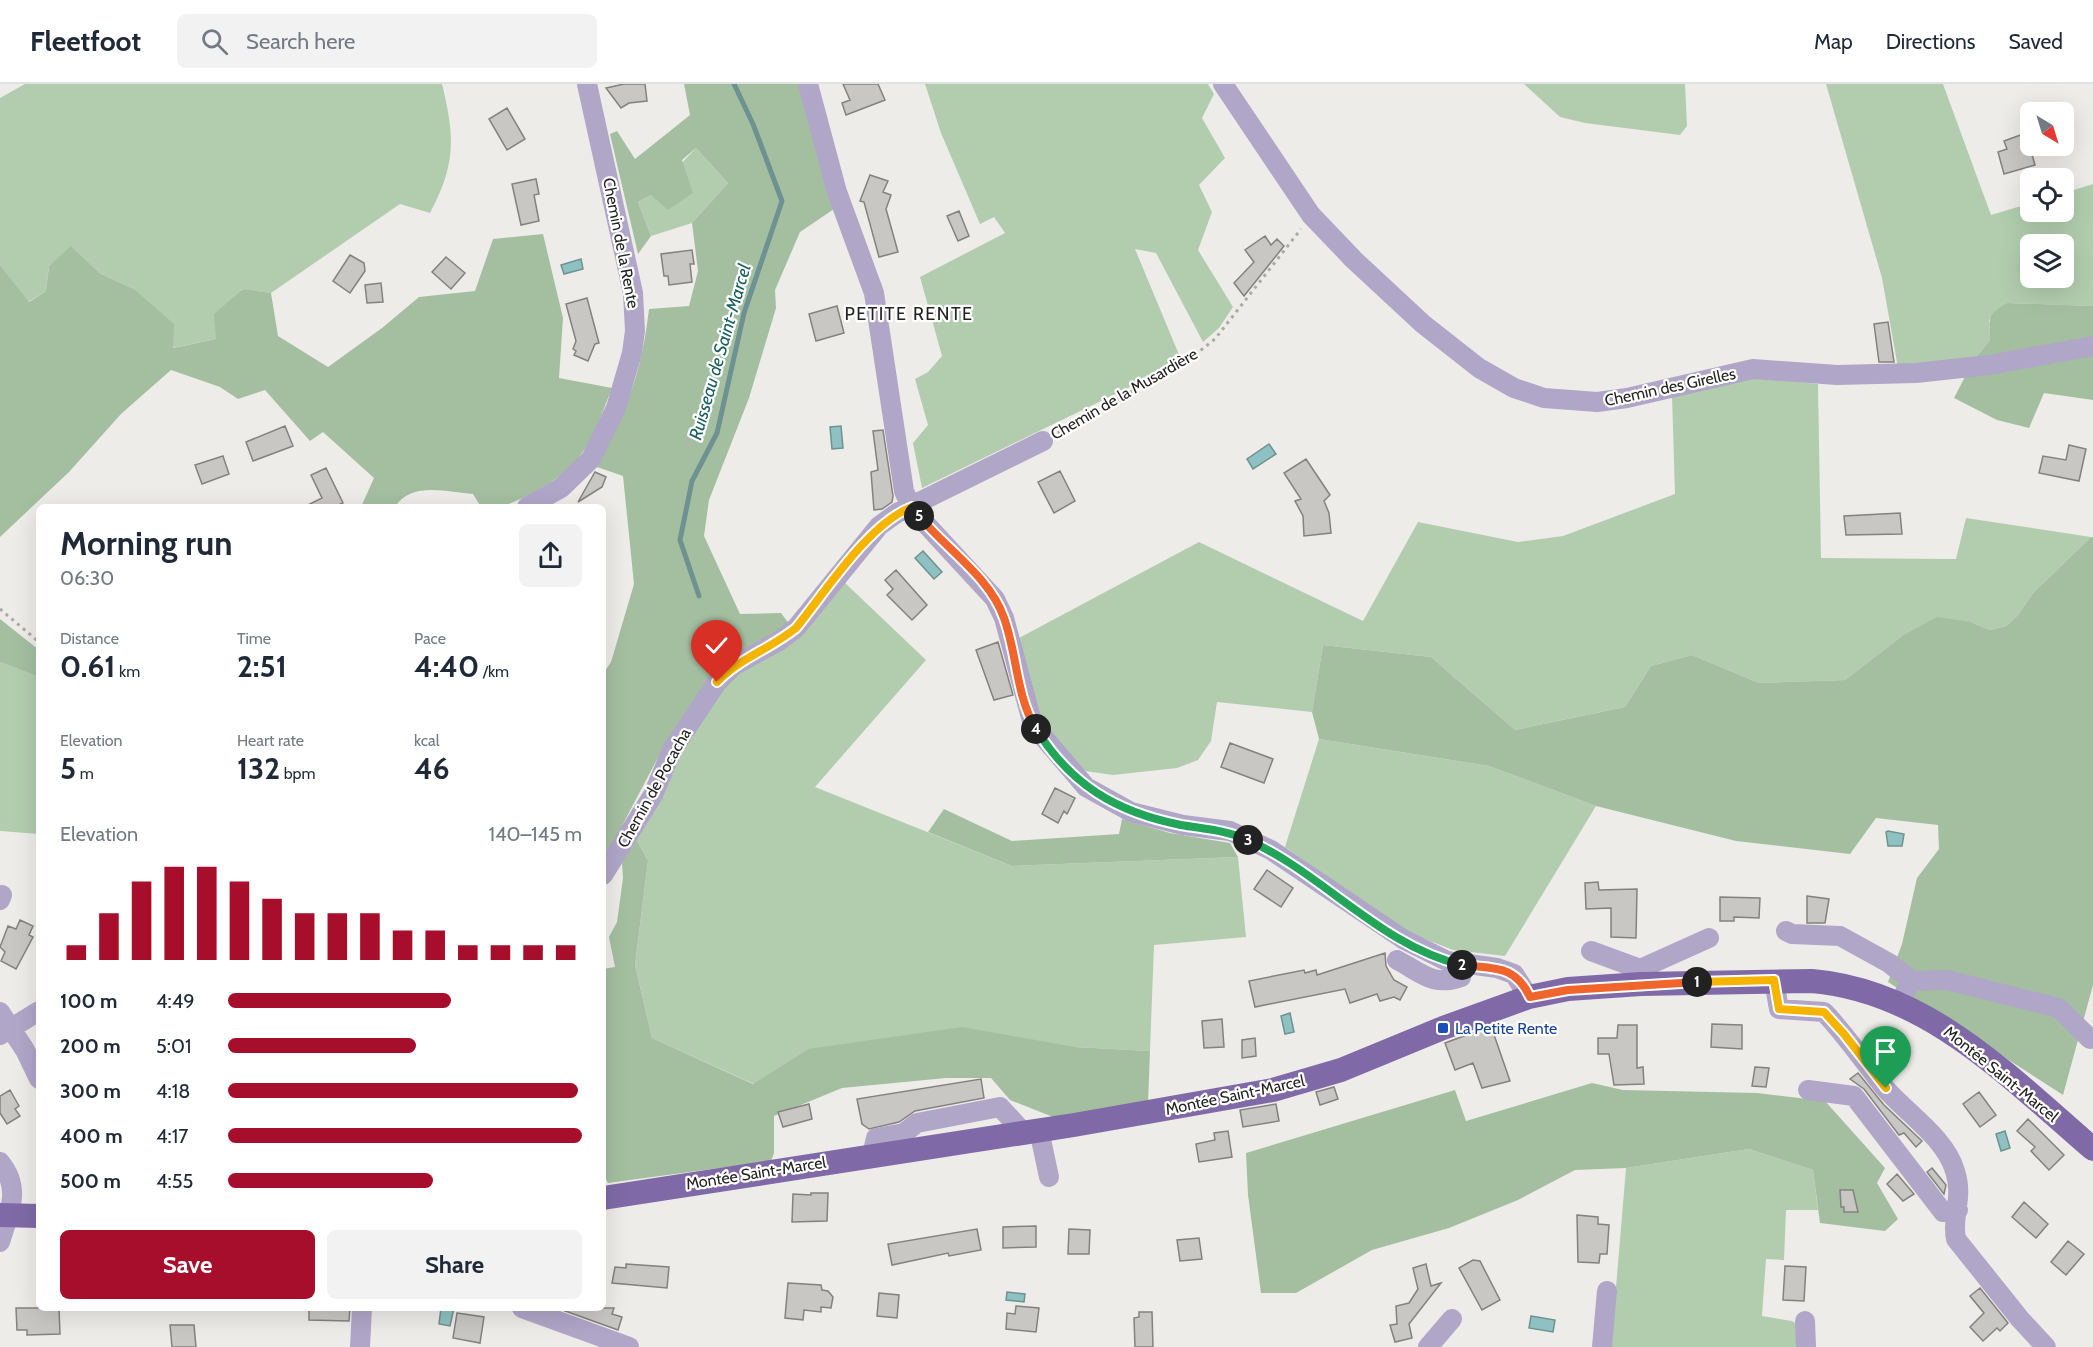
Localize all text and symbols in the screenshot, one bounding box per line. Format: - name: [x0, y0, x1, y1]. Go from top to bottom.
- search box: [177, 14, 597, 68]
- text: Fleetfoot: [30, 24, 141, 58]
- icon: search: [198, 25, 231, 58]
- text: Search here: [246, 28, 355, 55]
- text: Map: [1814, 29, 1853, 54]
- text: Directions: [1886, 29, 1975, 54]
- text: Saved: [2008, 29, 2063, 54]
- north arrow: [2020, 102, 2074, 156]
- map controls: [2020, 102, 2074, 288]
- button: locate: [2020, 168, 2074, 222]
- street label: Chemin de la Rente: [599, 176, 643, 310]
- button: layers: [2020, 234, 2074, 288]
- water label: Ruisseau de Saint-Marcel: [684, 261, 756, 442]
- district label: PETITE RENTE: [844, 303, 974, 325]
- street label: Chemin de la Musardière: [1047, 344, 1201, 444]
- street label: Chemin des Girelles: [1603, 364, 1738, 410]
- pin: 5: [904, 501, 934, 531]
- text: 5: [915, 506, 923, 525]
- text: Morning run: [60, 523, 232, 563]
- button: share: [519, 524, 582, 587]
- text: 06:30: [60, 566, 114, 590]
- pin: [691, 620, 742, 682]
- text: Distance: [60, 629, 119, 648]
- text: Time: [237, 629, 271, 648]
- text: Pace: [414, 629, 446, 648]
- icon: check: [700, 629, 733, 662]
- text: 0.61: [60, 648, 115, 685]
- text: 2:51: [237, 648, 287, 685]
- text: 4:40: [414, 648, 479, 685]
- text: km: [115, 662, 140, 681]
- text: /km: [479, 662, 509, 681]
- pin: 4: [1021, 714, 1051, 744]
- text: 4: [1031, 719, 1041, 738]
- street label: Chemin de Pocacha: [613, 725, 695, 851]
- text: Elevation: [60, 731, 123, 750]
- text: Heart rate: [237, 731, 304, 750]
- text: kcal: [414, 731, 440, 750]
- text: 5: [60, 750, 76, 787]
- text: 132: [237, 750, 280, 787]
- text: 46: [414, 750, 450, 787]
- text: m: [76, 764, 94, 783]
- text: bpm: [280, 764, 316, 783]
- text: Elevation: [60, 822, 138, 846]
- text: 140–145 m: [488, 822, 582, 846]
- pin: 3: [1233, 825, 1263, 855]
- text: 3: [1244, 830, 1252, 849]
- pin: 2: [1447, 950, 1477, 980]
- text: 2: [1458, 955, 1466, 974]
- pin: 1: [1682, 967, 1712, 997]
- text: 1: [1694, 972, 1700, 991]
- text: 100 m: [60, 989, 118, 1013]
- text: 4:49: [156, 989, 195, 1013]
- place label: La Petite Rente: [1455, 1019, 1557, 1038]
- marker: La Petite Rente: [1436, 1021, 1450, 1035]
- street label: Montée Saint-Marcel: [1940, 1022, 2062, 1126]
- pin: [1860, 1026, 1911, 1088]
- text: 200 m: [60, 1034, 121, 1058]
- text: 5:01: [156, 1034, 191, 1058]
- icon: arrive: [1869, 1035, 1902, 1068]
- street label: Montée Saint-Marcel: [1164, 1071, 1306, 1119]
- text: 300 m: [60, 1079, 121, 1103]
- text: 4:18: [156, 1079, 190, 1103]
- text: 400 m: [60, 1124, 123, 1148]
- text: 4:17: [156, 1124, 188, 1148]
- street label: Montée Saint-Marcel: [685, 1153, 828, 1193]
- text: 500 m: [60, 1169, 121, 1193]
- text: 4:55: [156, 1169, 193, 1193]
- button: Save: [60, 1230, 315, 1299]
- button: Share: [327, 1230, 582, 1299]

